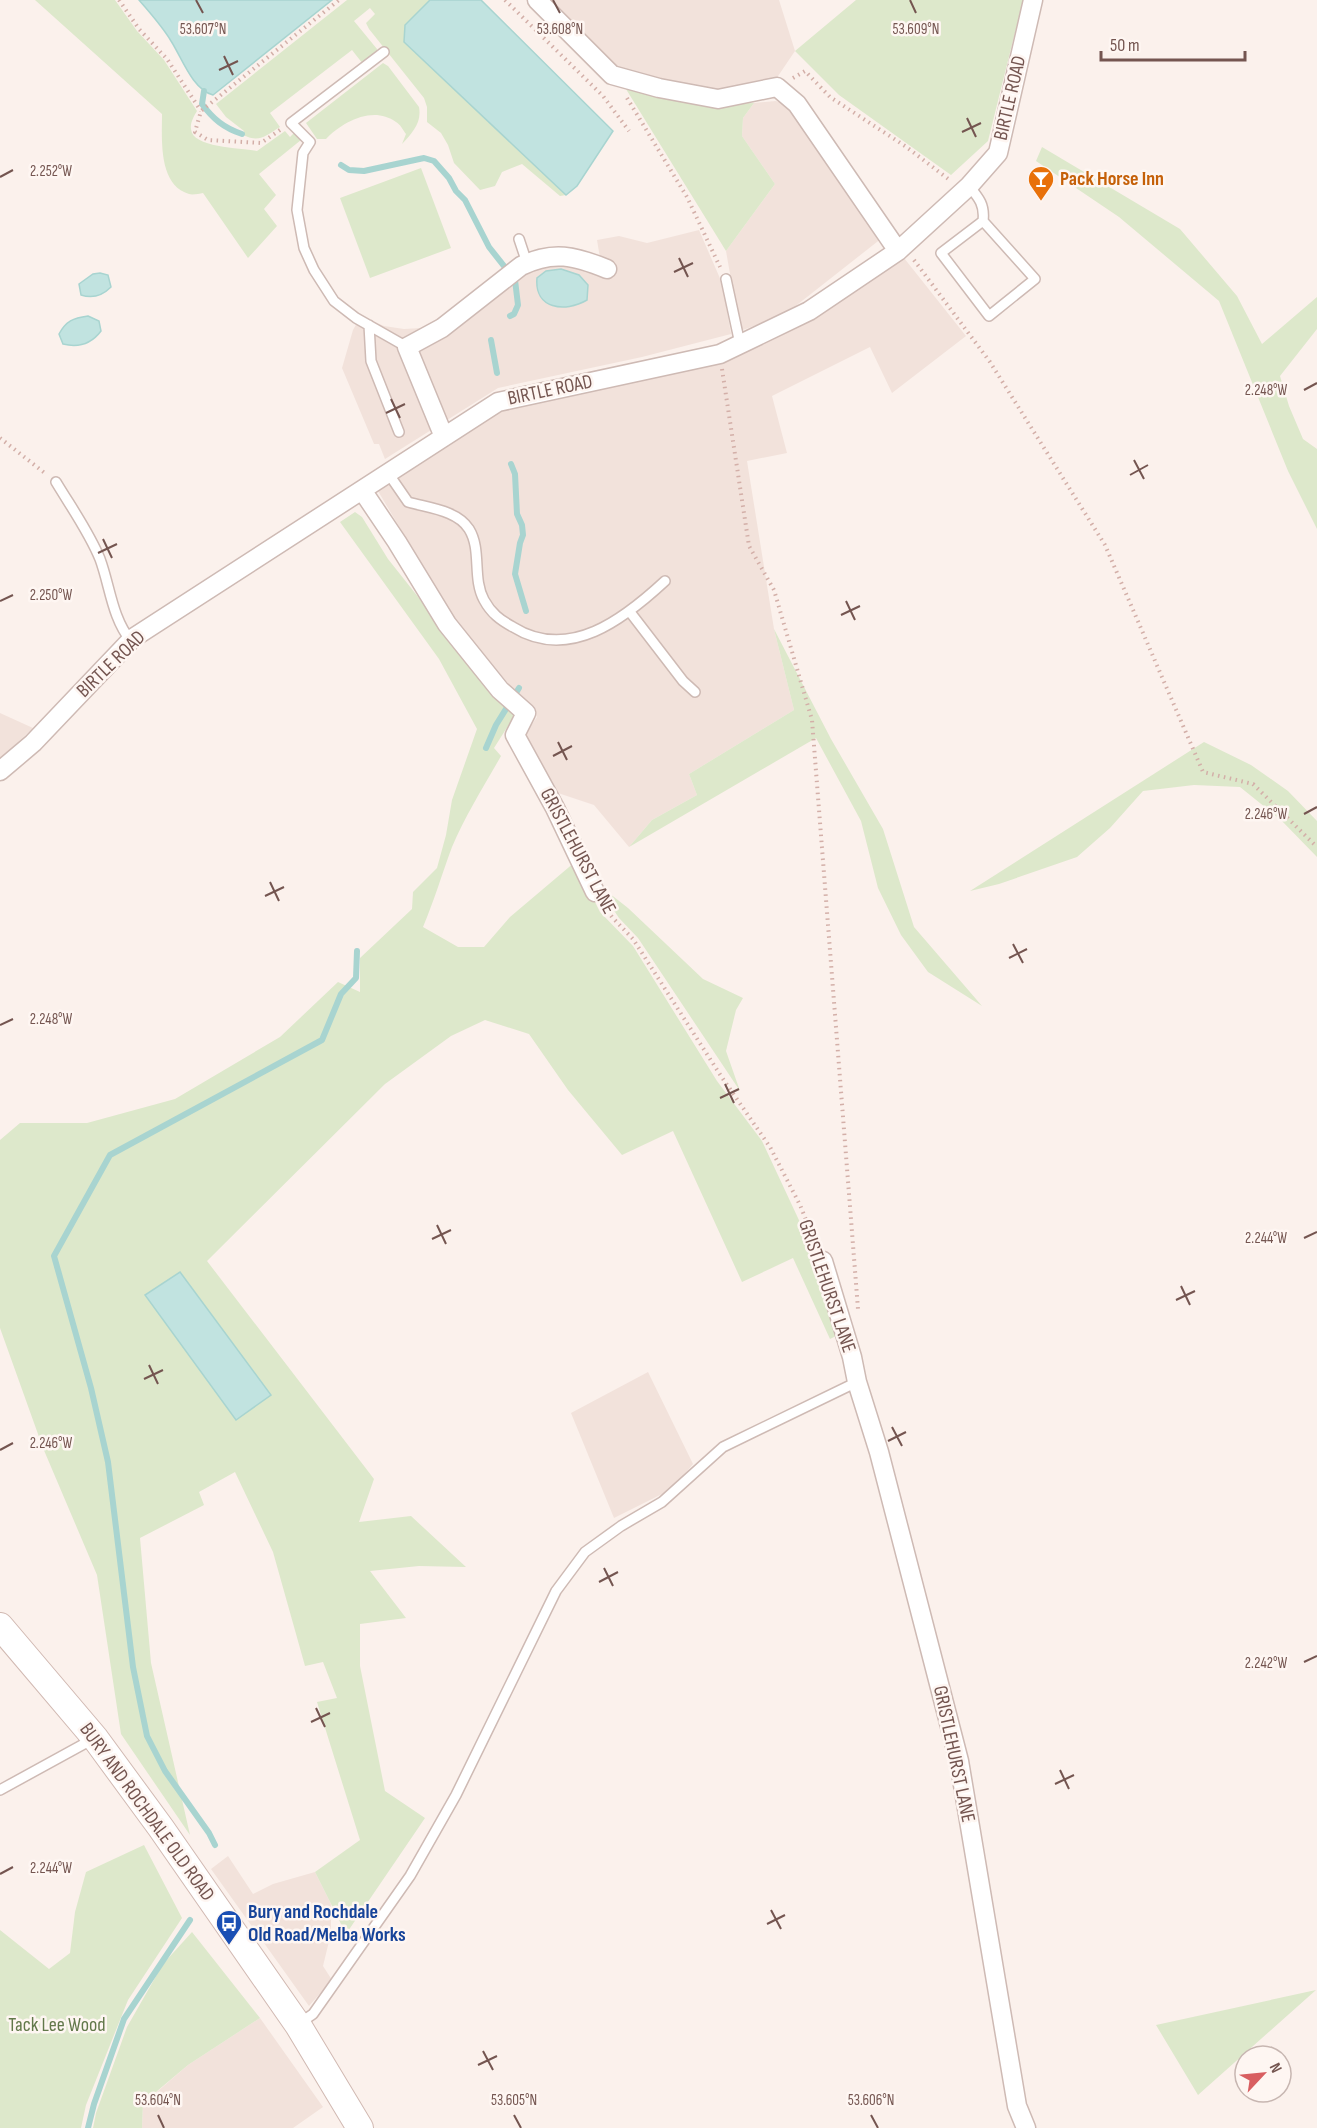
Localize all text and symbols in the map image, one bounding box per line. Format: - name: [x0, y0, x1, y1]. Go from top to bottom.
- text: 53.607°N: [180, 20, 226, 39]
- text: 53.608°N: [537, 20, 583, 39]
- text: 53.609°N: [893, 20, 939, 39]
- scale bar: [1101, 24, 1245, 62]
- text: 50 m: [1110, 35, 1140, 56]
- street label: BIRTLE ROAD: [989, 53, 1031, 143]
- text: 2.252°W: [30, 162, 72, 181]
- bar icon: Pack Horse Inn: [1026, 164, 1056, 202]
- place label: Pack Horse Inn: [1060, 167, 1164, 191]
- street label: BIRTLE ROAD: [505, 369, 595, 411]
- text: 2.248°W: [1245, 381, 1287, 400]
- text: 2.250°W: [30, 586, 73, 605]
- street label: BIRTLE ROAD: [72, 625, 150, 703]
- street label: GRISTLEHURST LANE: [535, 784, 621, 918]
- text: 2.246°W: [1245, 805, 1288, 824]
- text: 2.248°W: [30, 1010, 72, 1029]
- street label: GRISTLEHURST LANE: [793, 1216, 861, 1356]
- text: 2.244°W: [1245, 1229, 1287, 1248]
- text: 2.246°W: [30, 1434, 73, 1453]
- text: 2.242°W: [1245, 1654, 1287, 1673]
- street label: GRISTLEHURST LANE: [928, 1683, 980, 1825]
- street label: BURY AND ROCHDALE OLD ROAD: [74, 1718, 220, 1906]
- text: 2.244°W: [30, 1859, 72, 1878]
- place label: Bury and Rochdale Old Road/Melba Works: [248, 1900, 406, 1947]
- bus stop icon: Bury and Rochdale Old Road/Melba Works: [214, 1908, 244, 1946]
- park label: Tack Lee Wood: [8, 2013, 106, 2037]
- north arrow: [1233, 2044, 1293, 2104]
- text: N: [1265, 2060, 1286, 2076]
- text: 53.604°N: [135, 2091, 181, 2110]
- text: 53.605°N: [491, 2091, 537, 2110]
- text: 53.606°N: [848, 2091, 894, 2110]

